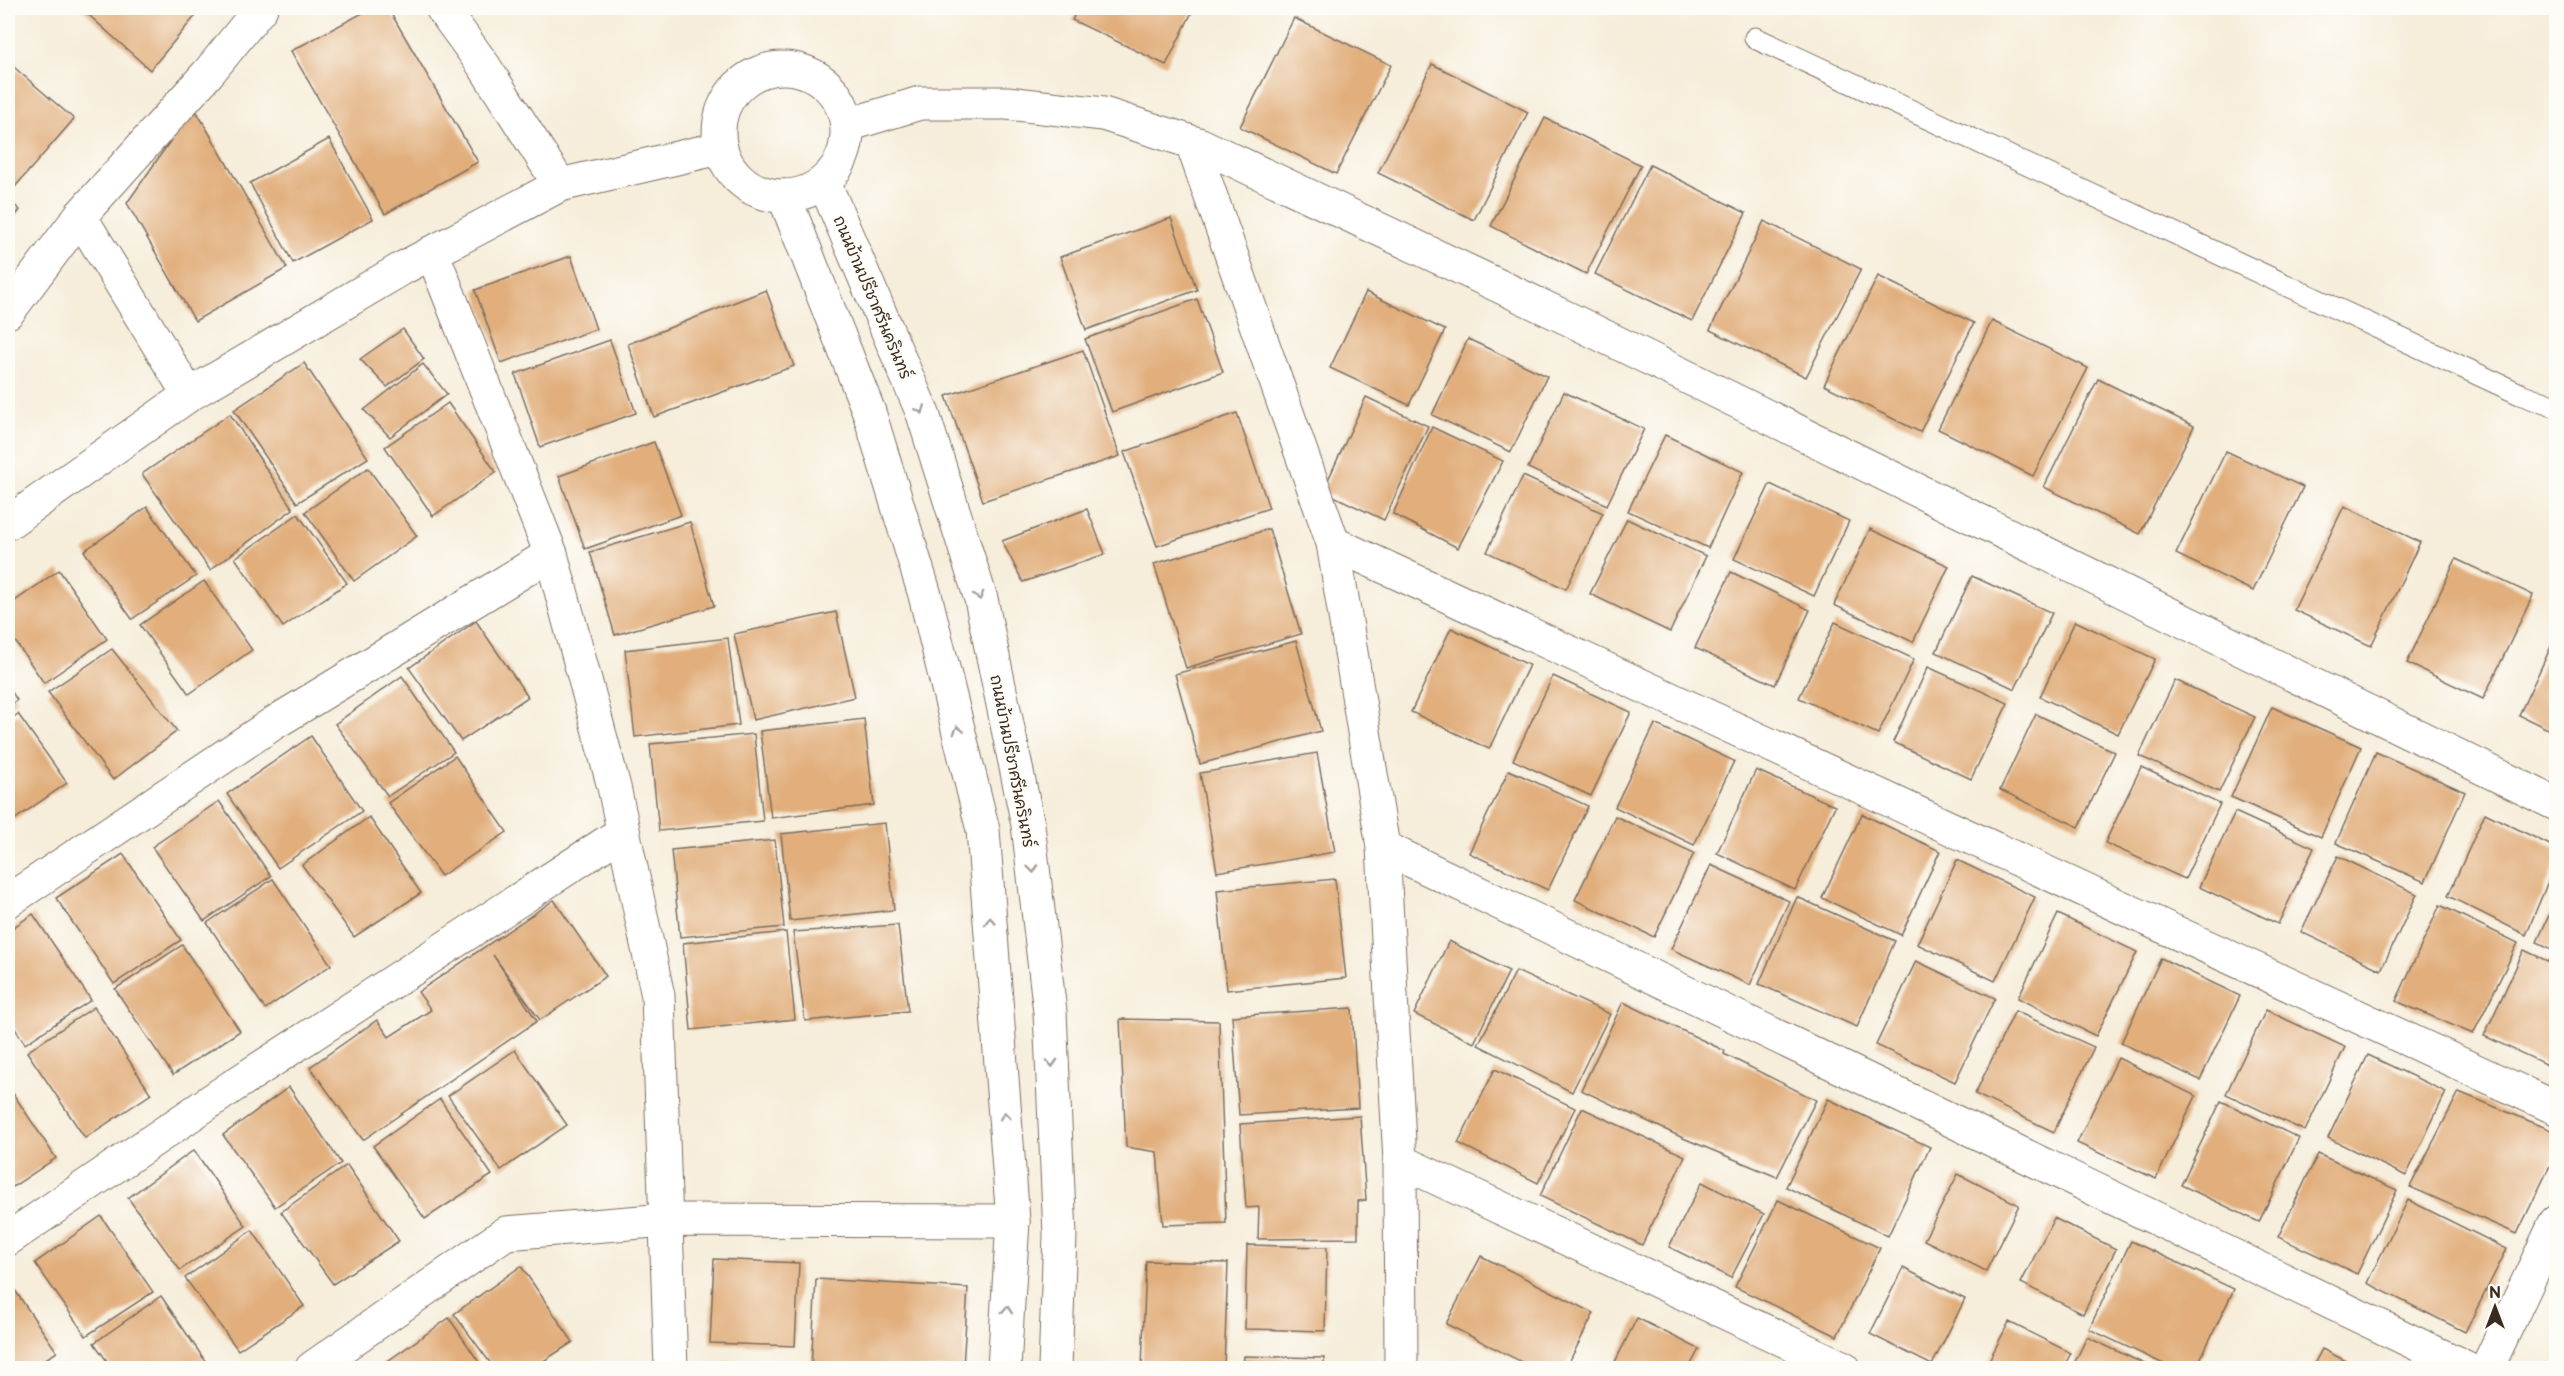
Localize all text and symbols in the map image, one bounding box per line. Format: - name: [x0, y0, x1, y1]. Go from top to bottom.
- street label: ถนนบ้านปรีชาศรีนครินทร์: [829, 212, 918, 383]
- one-way arrow: [914, 404, 926, 415]
- one-way arrow: [972, 591, 985, 601]
- street label: ถนนบ้านปรีชาศรีนครินทร์: [985, 673, 1041, 850]
- one-way arrow: [952, 725, 965, 735]
- one-way arrow: [1026, 865, 1039, 874]
- one-way arrow: [984, 917, 997, 926]
- one-way arrow: [1045, 1059, 1058, 1068]
- one-way arrow: [999, 1111, 1012, 1120]
- north arrow: [2465, 1277, 2525, 1337]
- text: N: [2489, 1284, 2501, 1303]
- one-way arrow: [1001, 1306, 1014, 1315]

